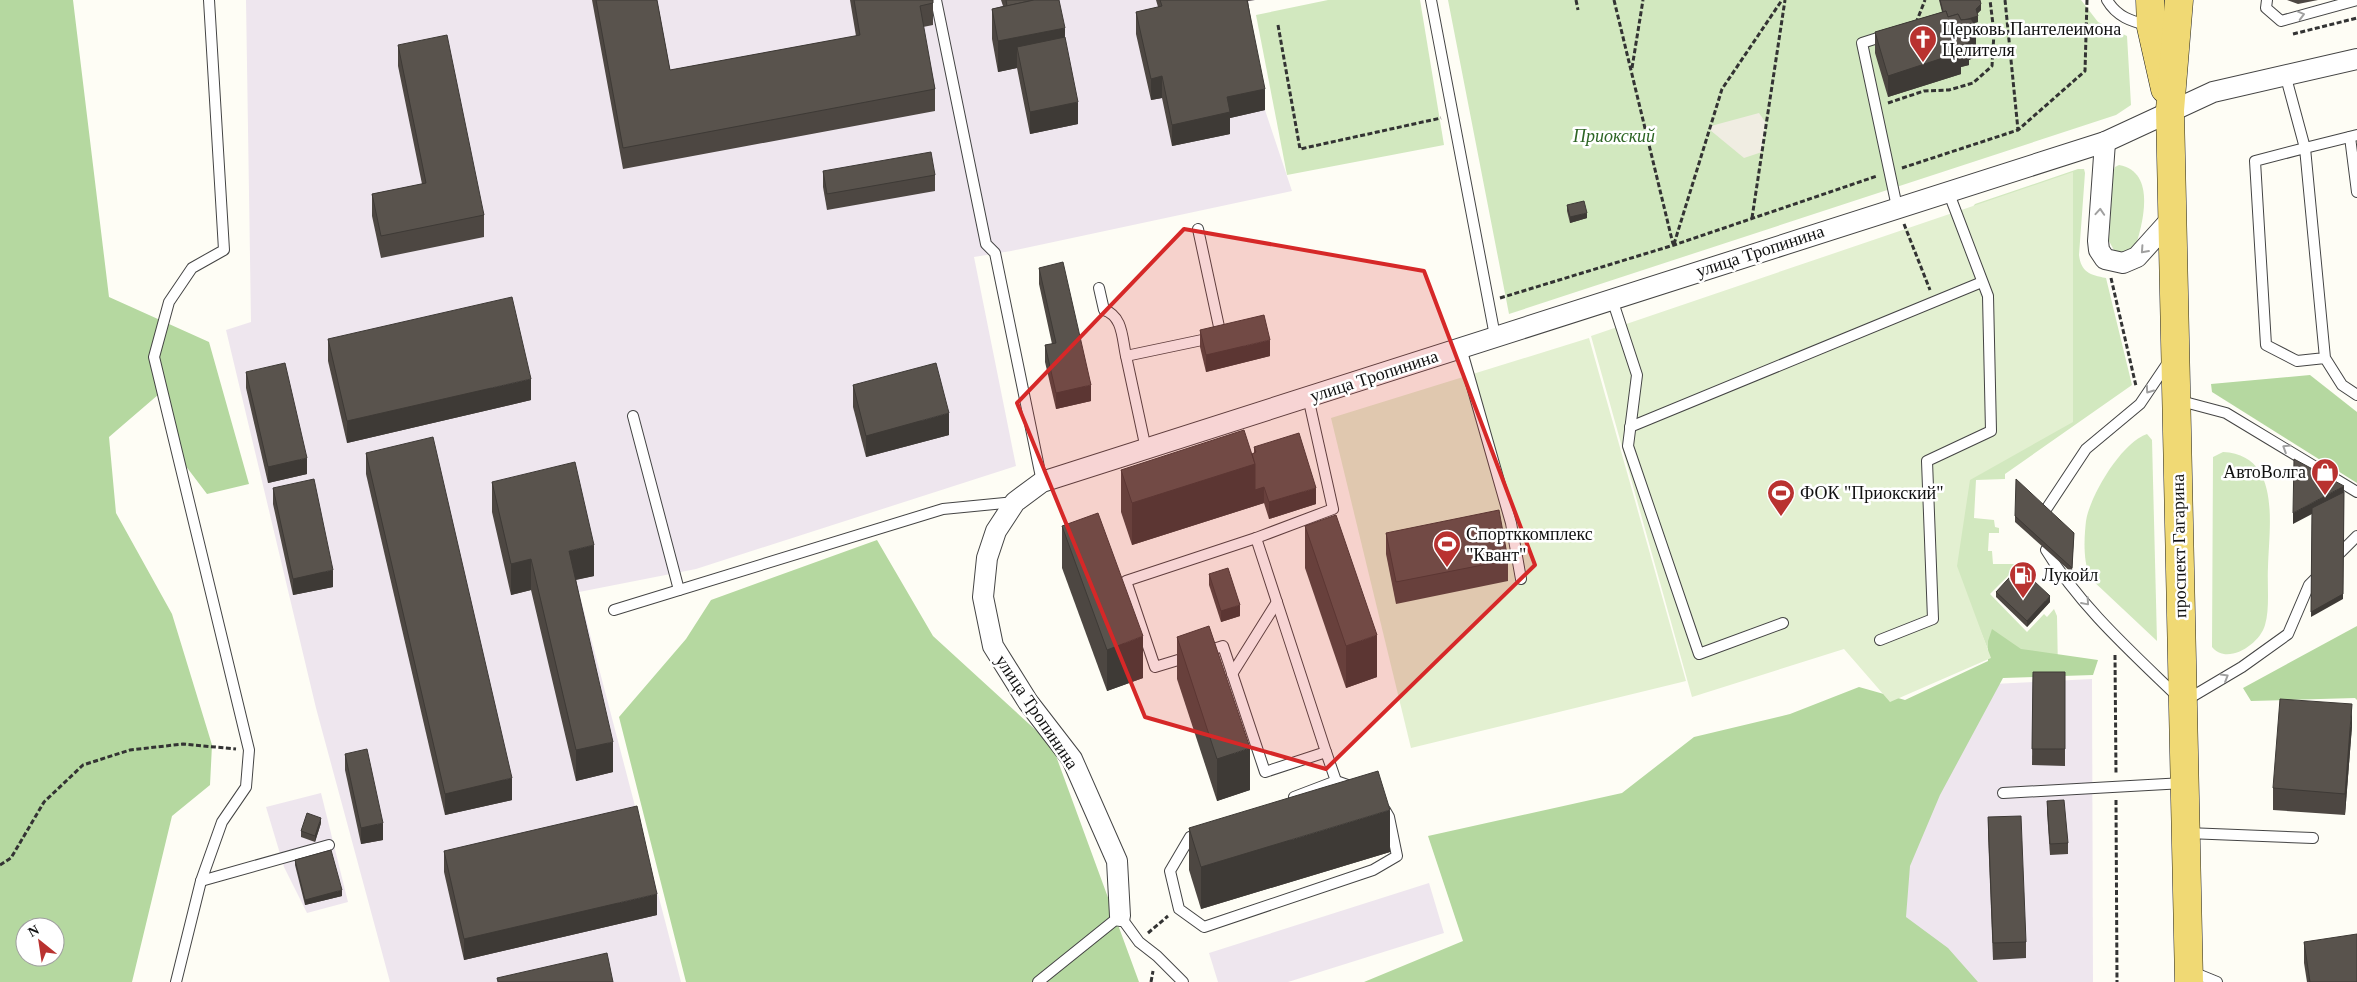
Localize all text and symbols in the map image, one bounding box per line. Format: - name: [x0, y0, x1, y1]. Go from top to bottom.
- one-way arrow: [2296, 11, 2305, 21]
- place label: Церковь Пантелеимона Целителя: [1942, 19, 2121, 60]
- church icon: Церковь Пантелеимона Целителя: [1908, 24, 1938, 63]
- park label: Приокский: [1572, 126, 1655, 146]
- one-way arrow: [2094, 208, 2105, 216]
- street label: улица Тропинина: [1693, 221, 1827, 281]
- one-way arrow: [2141, 244, 2150, 253]
- street label: улица Тропинина: [1307, 346, 1441, 406]
- one-way arrow: [2146, 384, 2155, 394]
- one-way arrow: [2282, 445, 2291, 454]
- shop icon: АвтоВолга: [2310, 457, 2340, 496]
- place label: АвтоВолга: [2223, 462, 2306, 482]
- street label: проспект Гагарина: [2168, 474, 2190, 618]
- sports icon: ФОК "Приокский": [1766, 478, 1796, 517]
- place label: ФОК "Приокский": [1800, 483, 1944, 503]
- place label: Спортккомплекс "Квант": [1466, 524, 1593, 565]
- sports icon: Спортккомплекс "Квант": [1432, 529, 1462, 568]
- fuel station icon: Лукойл: [2008, 560, 2038, 599]
- place label: Лукойл: [2042, 565, 2098, 585]
- one-way arrow: [2080, 596, 2089, 605]
- street label: улица Тропинина: [991, 651, 1083, 773]
- one-way arrow: [2219, 673, 2228, 683]
- north arrow: [15, 917, 65, 967]
- text: N: [26, 922, 42, 940]

